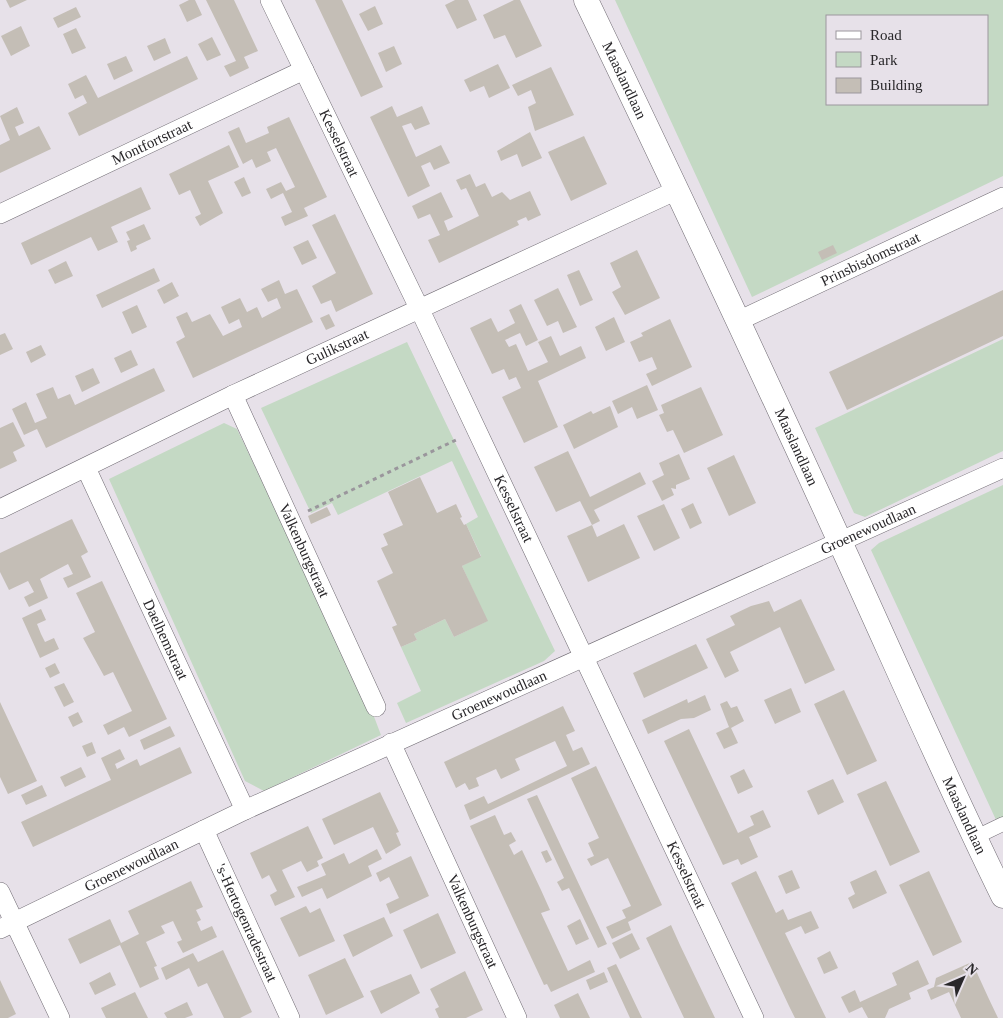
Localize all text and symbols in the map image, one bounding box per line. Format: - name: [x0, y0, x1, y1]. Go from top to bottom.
- legend: [826, 15, 988, 105]
- text: Road: [870, 27, 902, 43]
- street label: Maaslandlaan: [599, 39, 650, 122]
- text: Park: [870, 52, 898, 68]
- text: Building: [870, 77, 923, 93]
- street label: Kesselstraat: [316, 107, 363, 180]
- street label: Montfortstraat: [109, 116, 195, 168]
- street label: Prinsbisdomstraat: [818, 229, 923, 289]
- street label: Gulikstraat: [303, 325, 371, 368]
- street label: Maaslandlaan: [772, 406, 821, 489]
- street label: Kesselstraat: [491, 472, 537, 546]
- street label: Groenewoudlaan: [818, 500, 919, 557]
- street label: Valkenburgstraat: [276, 501, 333, 601]
- street label: Daelhemstraat: [140, 597, 192, 683]
- street label: Groenewoudlaan: [449, 667, 549, 724]
- street label: Maaslandlaan: [940, 774, 990, 857]
- street label: Groenewoudlaan: [82, 835, 181, 895]
- street label: Kesselstraat: [664, 839, 710, 912]
- street label: 's-Hertogenradestraat: [213, 861, 281, 985]
- street label: Valkenburgstraat: [444, 872, 501, 971]
- north arrow: [938, 953, 988, 1003]
- text: N: [963, 960, 981, 978]

